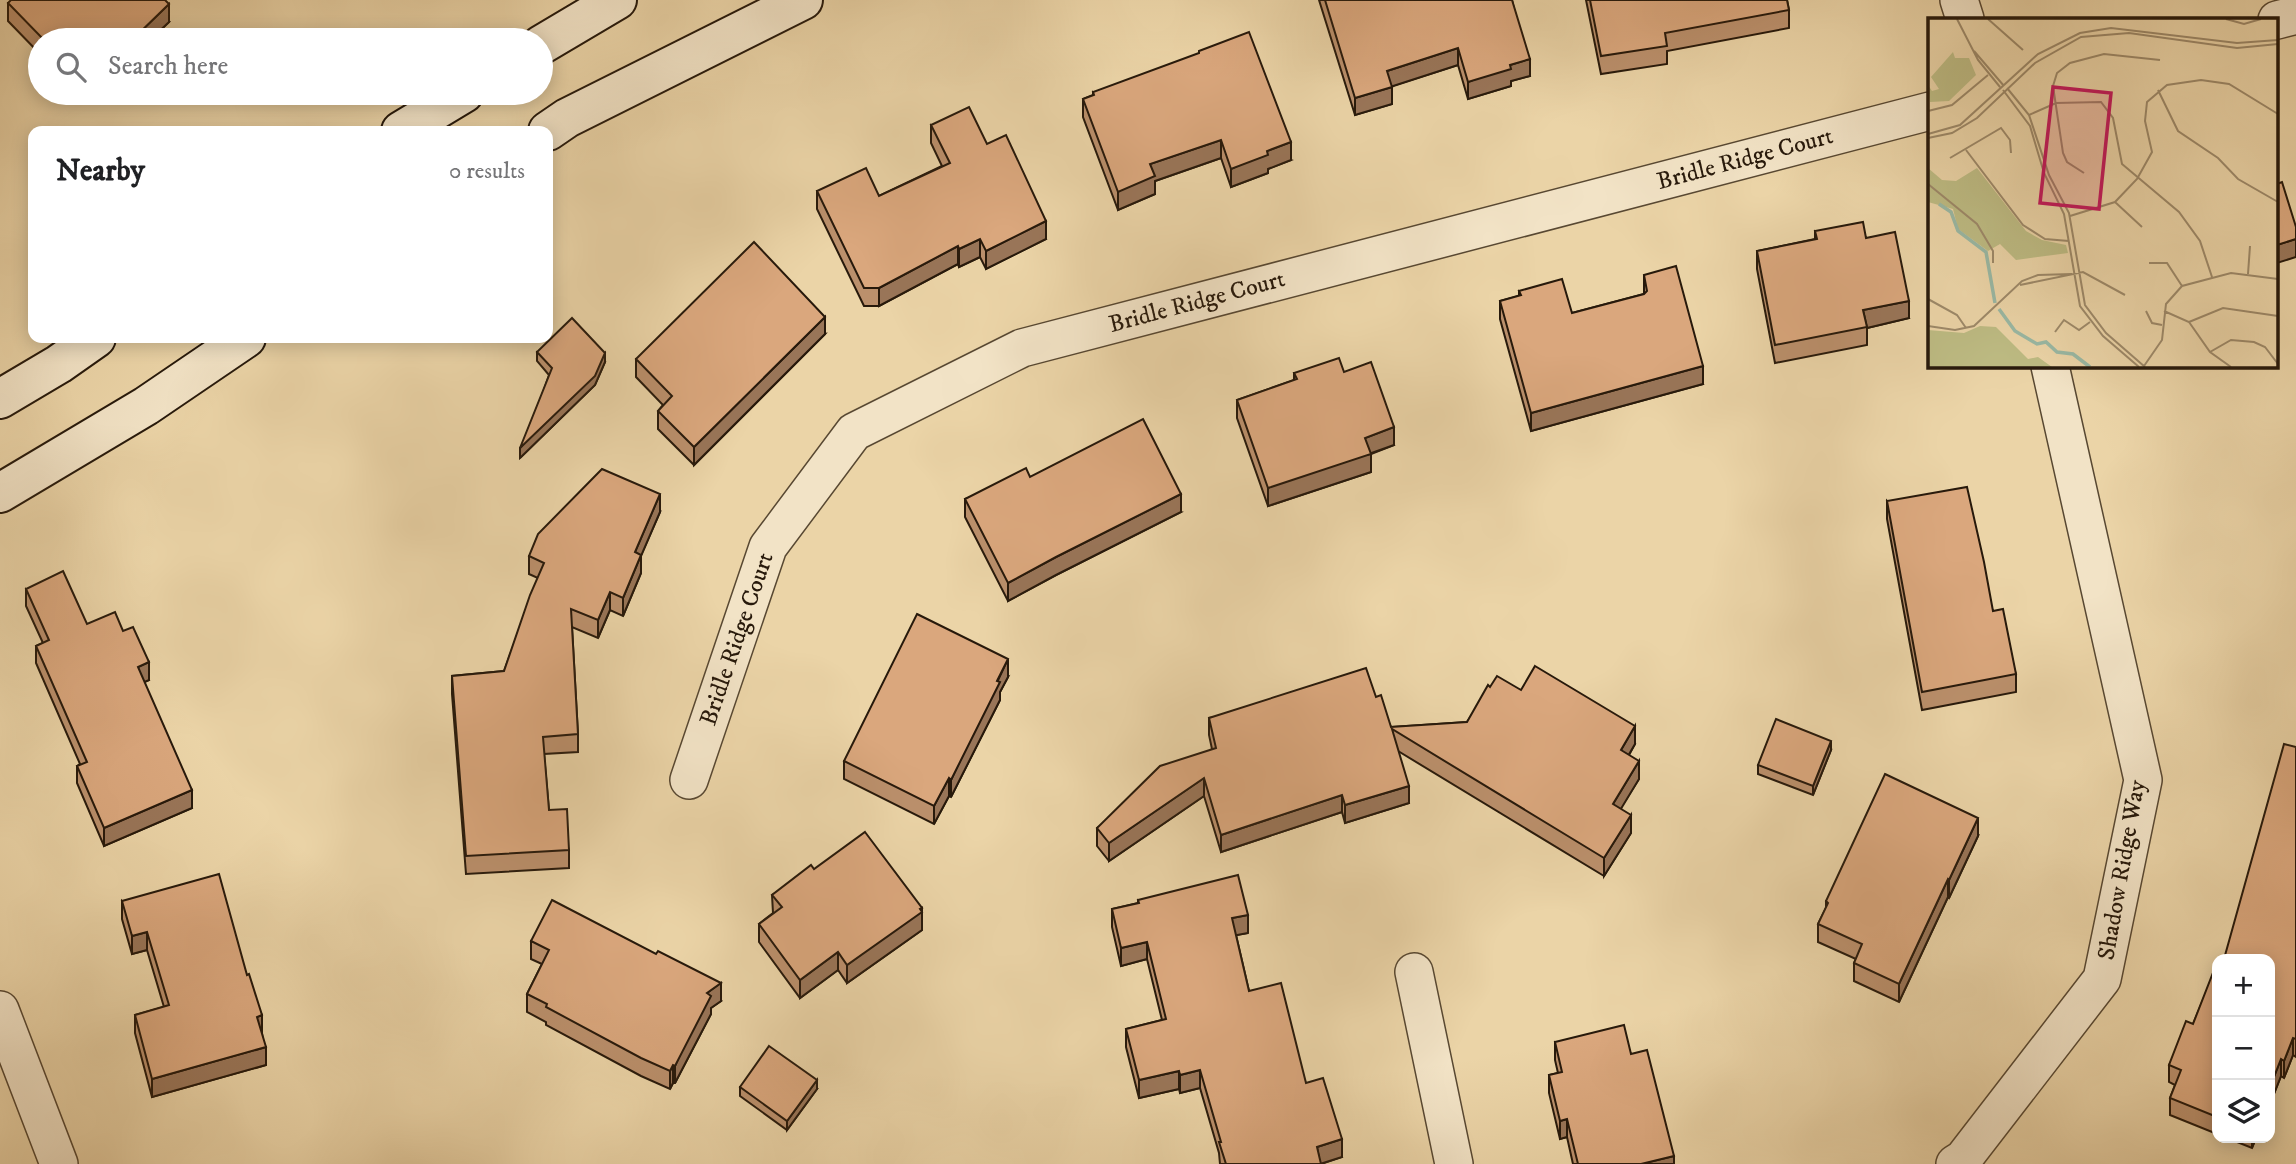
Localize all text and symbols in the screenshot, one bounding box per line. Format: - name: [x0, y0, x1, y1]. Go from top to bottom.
- inset map: [1928, 18, 2278, 368]
- search box: [28, 28, 553, 105]
- icon: search: [52, 48, 90, 86]
- text: Search here: [108, 50, 228, 83]
- street label: Bridle Ridge Court: [1654, 121, 1837, 197]
- text: Nearby: [56, 153, 145, 190]
- text: 0 results: [449, 157, 525, 186]
- street label: Bridle Ridge Court: [1106, 264, 1289, 340]
- street label: Bridle Ridge Court: [693, 548, 781, 729]
- street label: Shadow Ridge Way: [2091, 777, 2153, 962]
- map controls: [2212, 954, 2275, 1143]
- button: +: [2212, 954, 2275, 1017]
- button: −: [2212, 1017, 2275, 1080]
- button: layers: [2212, 1080, 2275, 1143]

